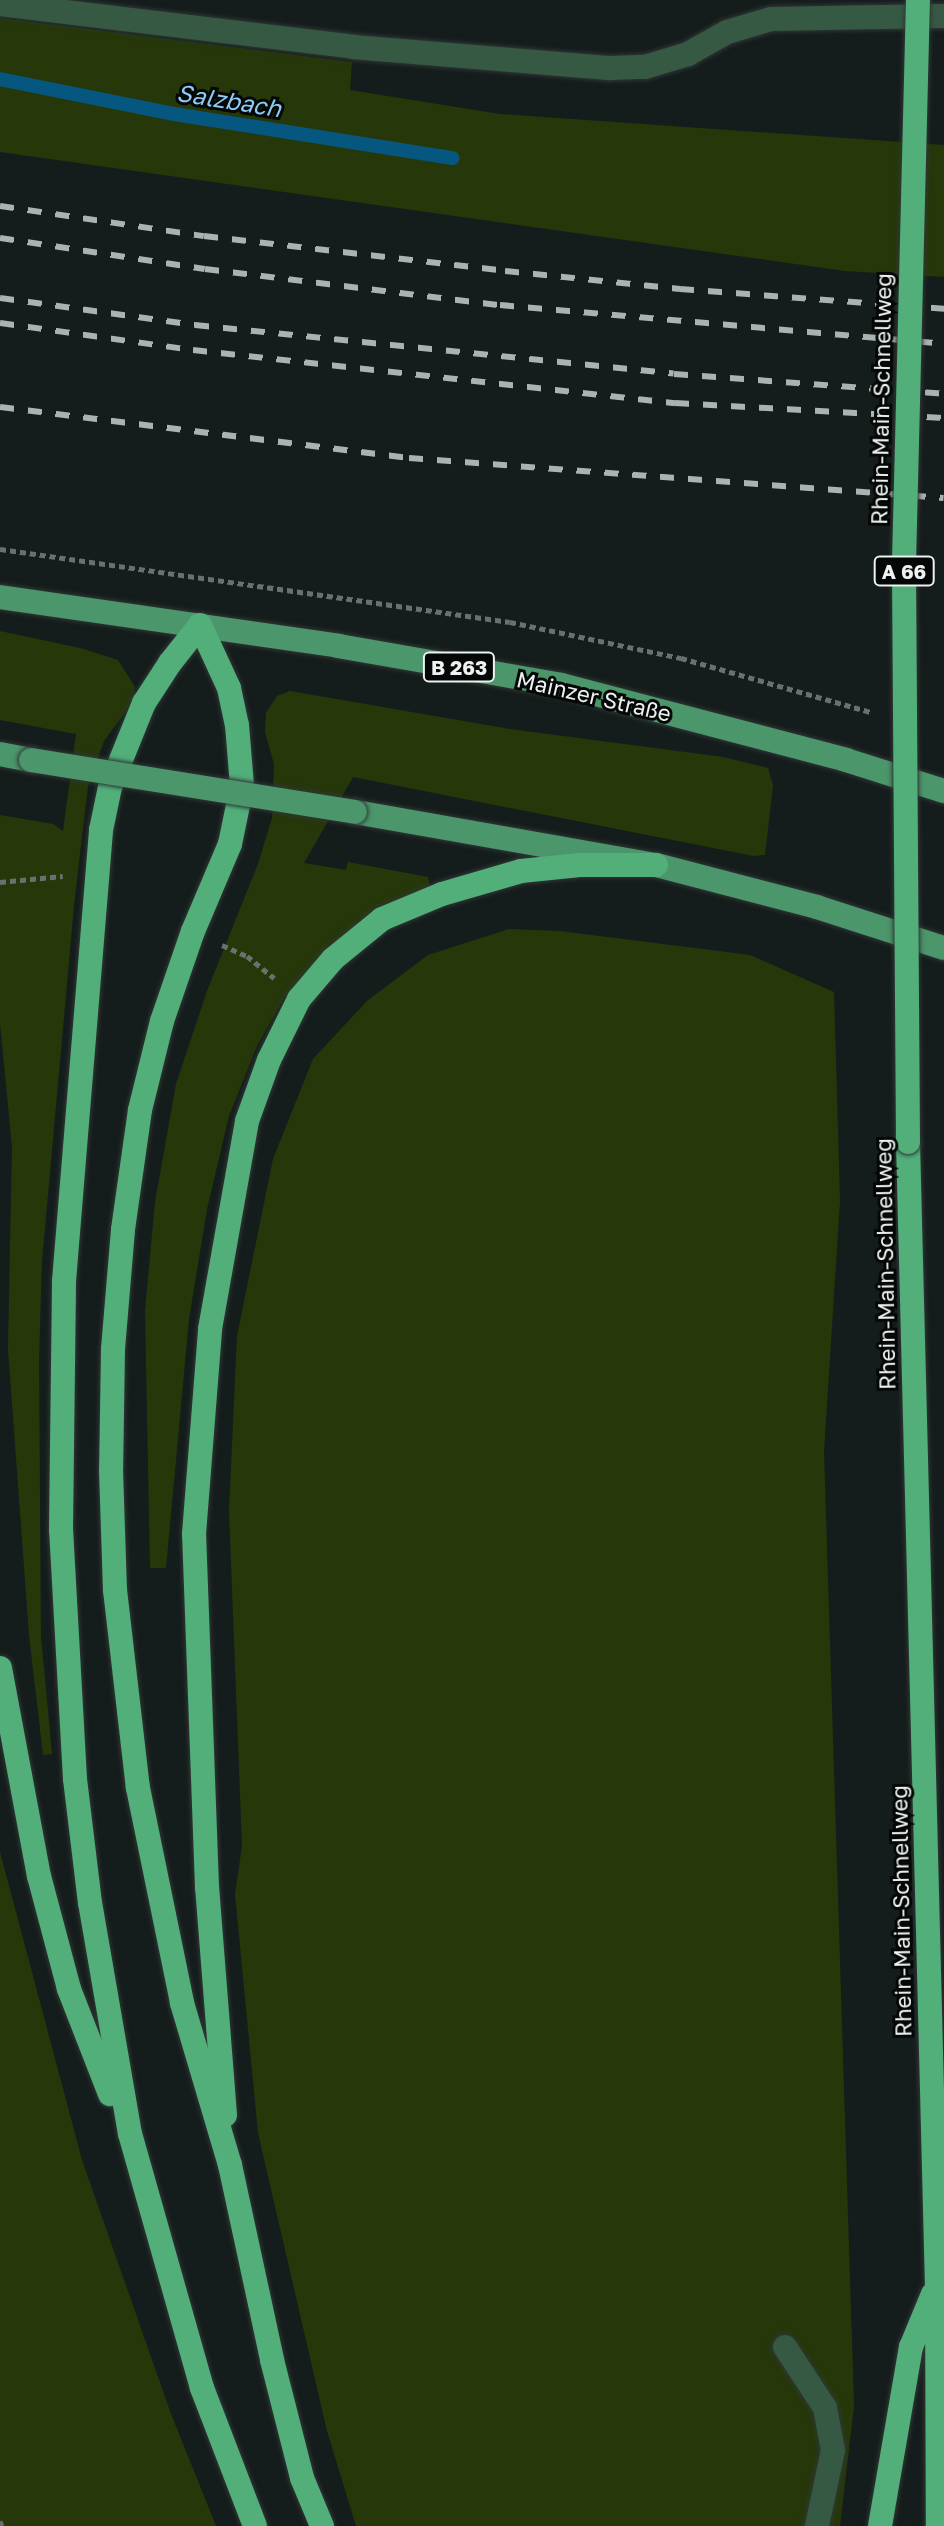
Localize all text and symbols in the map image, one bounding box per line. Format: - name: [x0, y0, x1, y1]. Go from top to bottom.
- water label: Salzbach: [175, 78, 283, 122]
- street label: Rhein-Main-Schnellweg: [866, 273, 896, 525]
- road number: A 66: [872, 555, 936, 587]
- road number: B 263: [421, 651, 497, 683]
- street label: Mainzer Straße: [514, 665, 674, 727]
- street label: Rhein-Main-Schnellweg: [870, 1138, 900, 1390]
- street label: Rhein-Main-Schnellweg: [886, 1785, 916, 2037]

